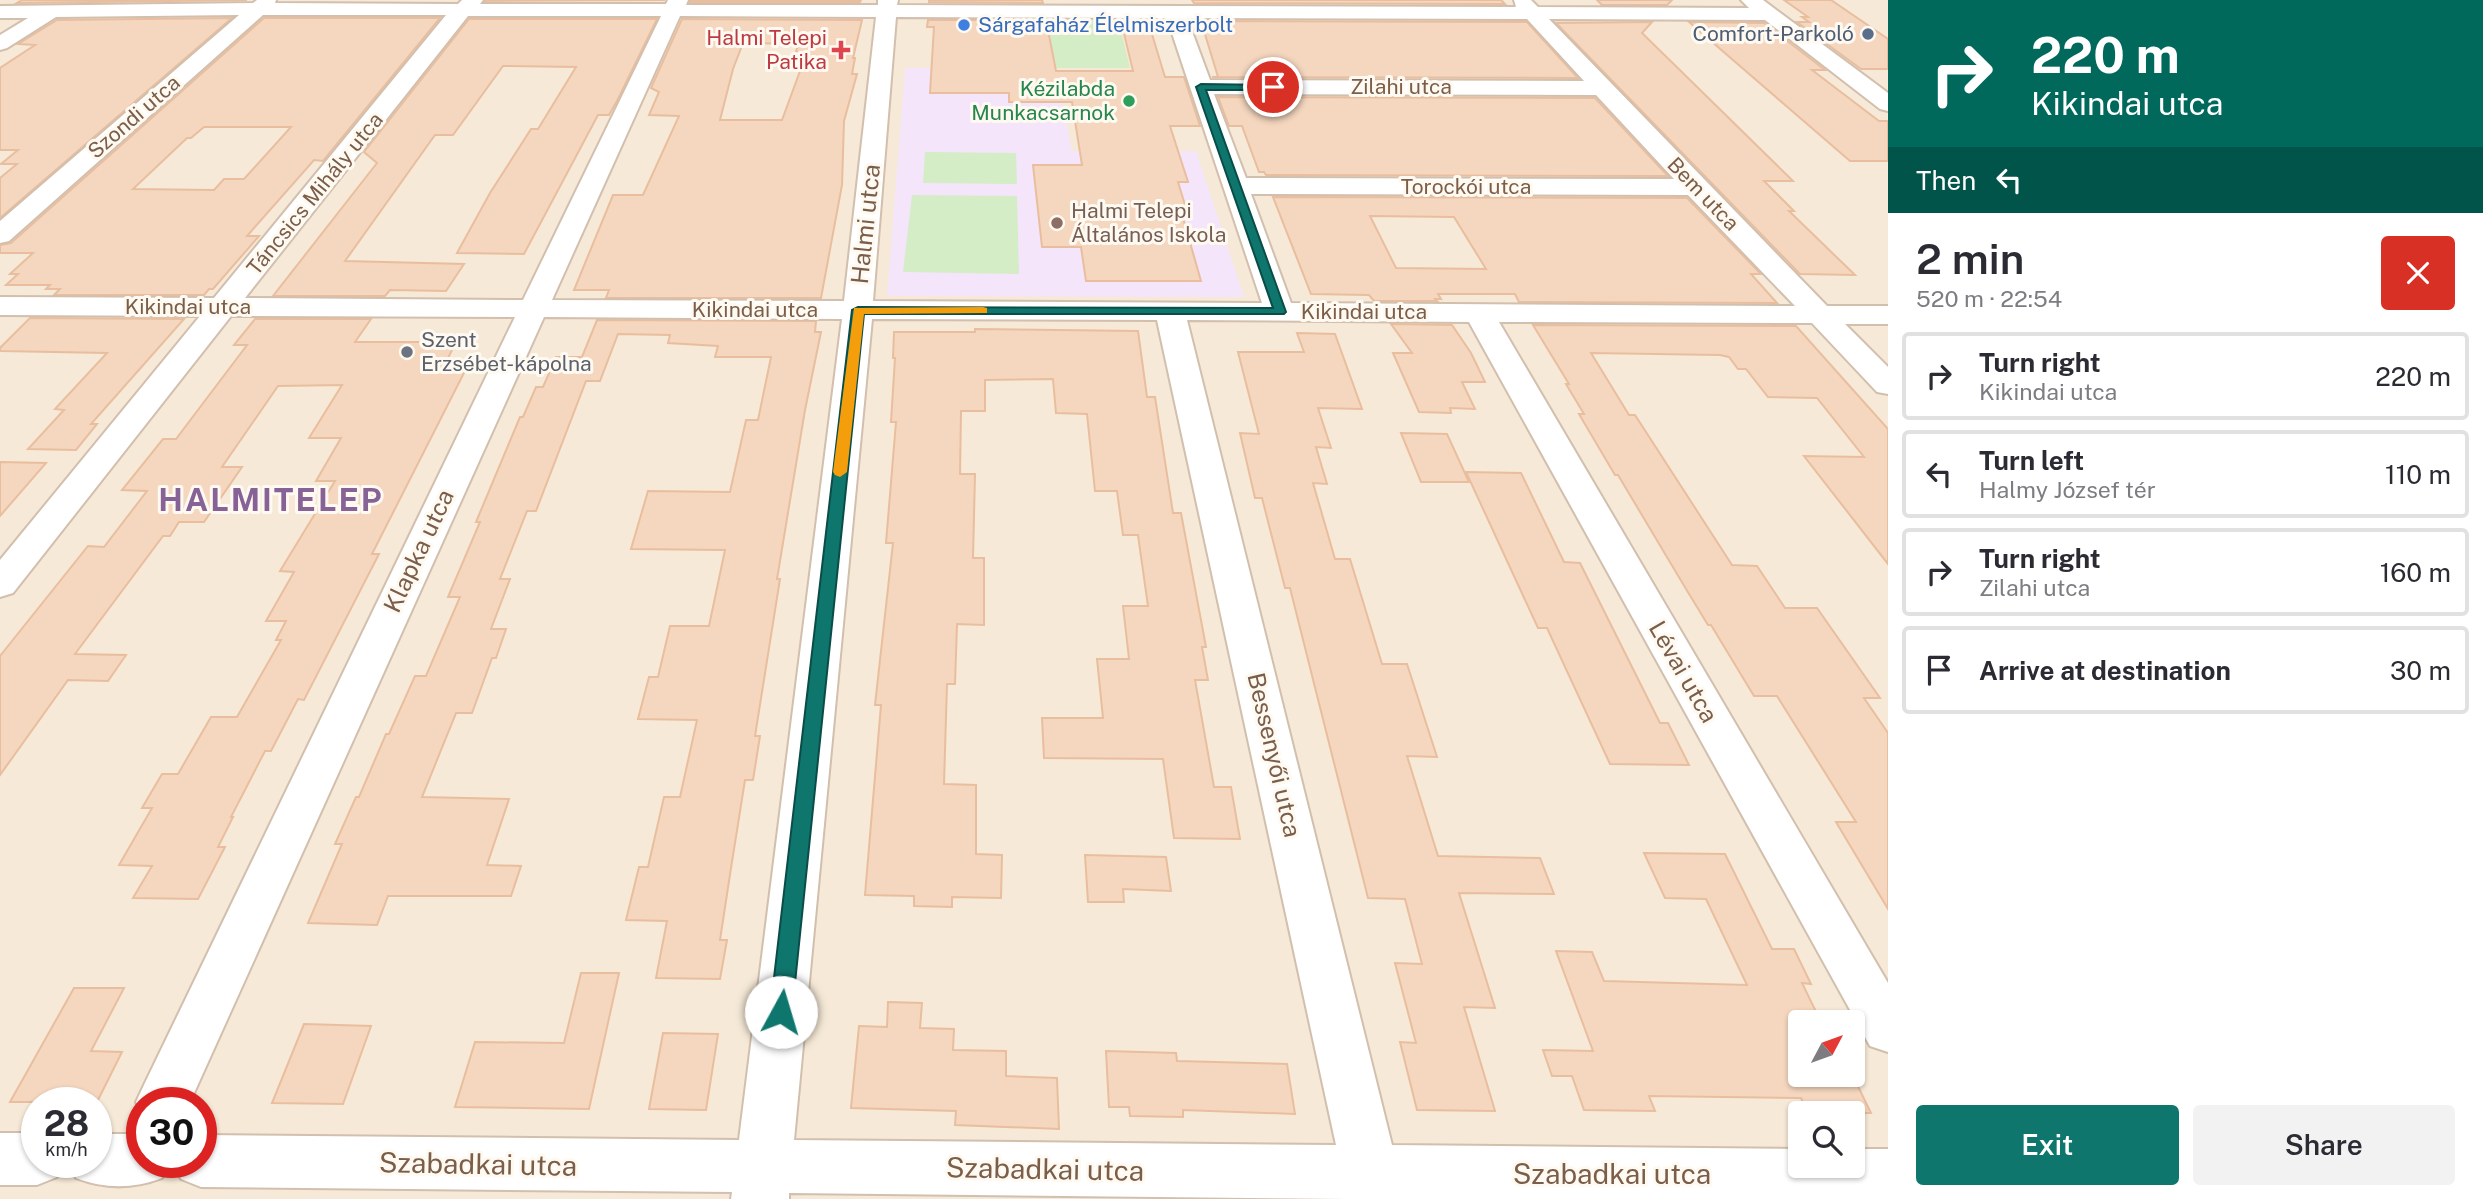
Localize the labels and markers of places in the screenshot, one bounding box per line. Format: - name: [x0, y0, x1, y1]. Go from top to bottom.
- place label: Sárgafaház Élelmiszerbolt: [978, 12, 1233, 37]
- marker: Sárgafaház Élelmiszerbolt: [956, 17, 972, 33]
- place label: Comfort-Parkoló: [1692, 21, 1854, 46]
- place label: Halmi Telepi Patika: [706, 25, 827, 74]
- marker: Comfort-Parkoló: [1860, 26, 1876, 42]
- marker: Halmi Telepi Patika: [833, 42, 849, 58]
- pin: [1243, 57, 1303, 117]
- place label: Kézilabda Munkacsarnok: [971, 76, 1115, 125]
- marker: Kézilabda Munkacsarnok: [1121, 93, 1137, 109]
- place label: Halmi Telepi Általános Iskola: [1071, 198, 1226, 247]
- marker: Halmi Telepi Általános Iskola: [1049, 215, 1065, 231]
- place label: Szent Erzsébet-kápolna: [421, 327, 592, 376]
- marker: Szent Erzsébet-kápolna: [399, 344, 415, 360]

